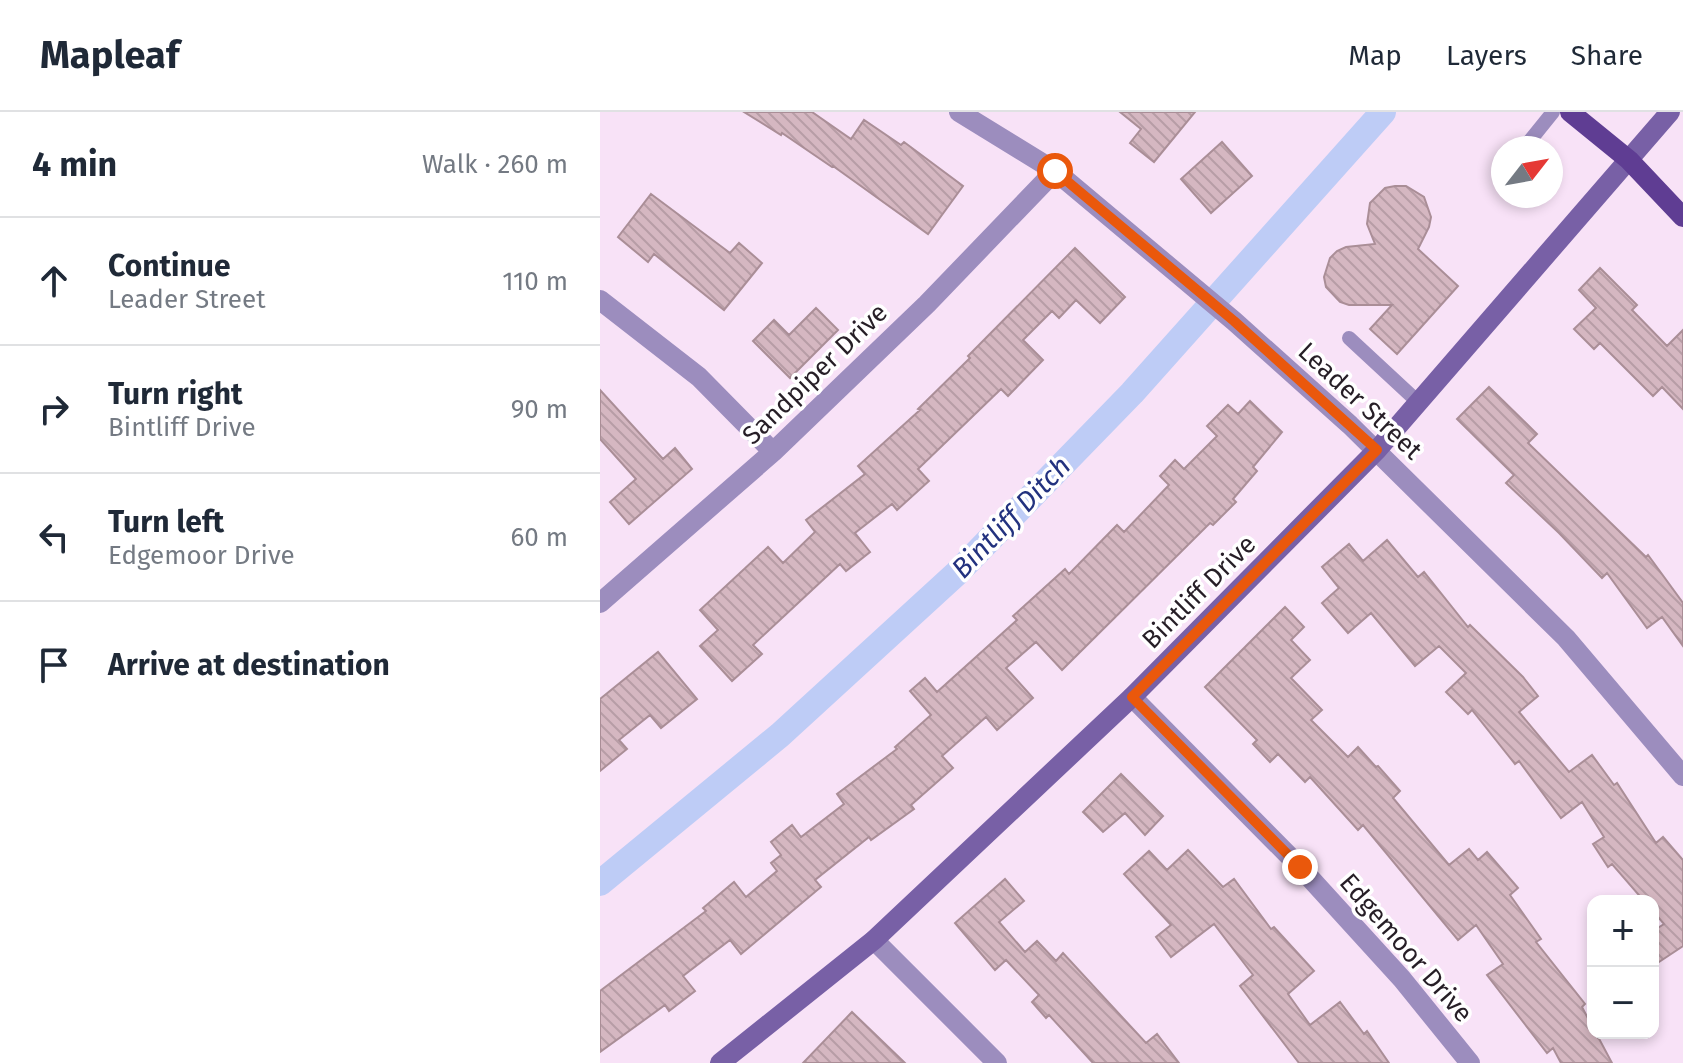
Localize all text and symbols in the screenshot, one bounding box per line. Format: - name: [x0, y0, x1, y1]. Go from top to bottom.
- text: Mapleaf: [40, 32, 179, 78]
- text: Map: [1348, 39, 1402, 72]
- text: Layers: [1446, 39, 1527, 72]
- text: Share: [1571, 39, 1643, 72]
- north arrow: [1491, 136, 1563, 208]
- text: 4 min: [32, 144, 117, 185]
- text: Walk · 260 m: [422, 149, 568, 180]
- route start: [1037, 153, 1073, 189]
- text: Continue: [108, 248, 231, 284]
- icon: ahead: [32, 259, 76, 303]
- text: 110 m: [502, 266, 568, 297]
- text: Leader Street: [108, 284, 266, 315]
- street label: Sandpiper Drive: [736, 297, 894, 451]
- street label: Leader Street: [1292, 336, 1429, 466]
- text: Turn right: [108, 376, 243, 412]
- icon: right: [32, 387, 76, 431]
- text: 90 m: [511, 394, 568, 425]
- text: Bintliff Drive: [108, 412, 256, 443]
- water label: Bintliff Ditch: [945, 449, 1077, 585]
- text: Turn left: [108, 504, 224, 540]
- icon: left: [32, 515, 76, 559]
- text: 60 m: [510, 522, 568, 553]
- street label: Bintliff Drive: [1136, 529, 1262, 655]
- text: Edgemoor Drive: [108, 540, 295, 571]
- icon: arrive: [32, 643, 76, 687]
- text: Arrive at destination: [108, 647, 390, 683]
- route end: [1282, 849, 1318, 885]
- street label: Edgemoor Drive: [1333, 867, 1479, 1029]
- map controls: [1587, 895, 1659, 1039]
- button: +: [1587, 895, 1659, 967]
- button: −: [1587, 967, 1659, 1039]

